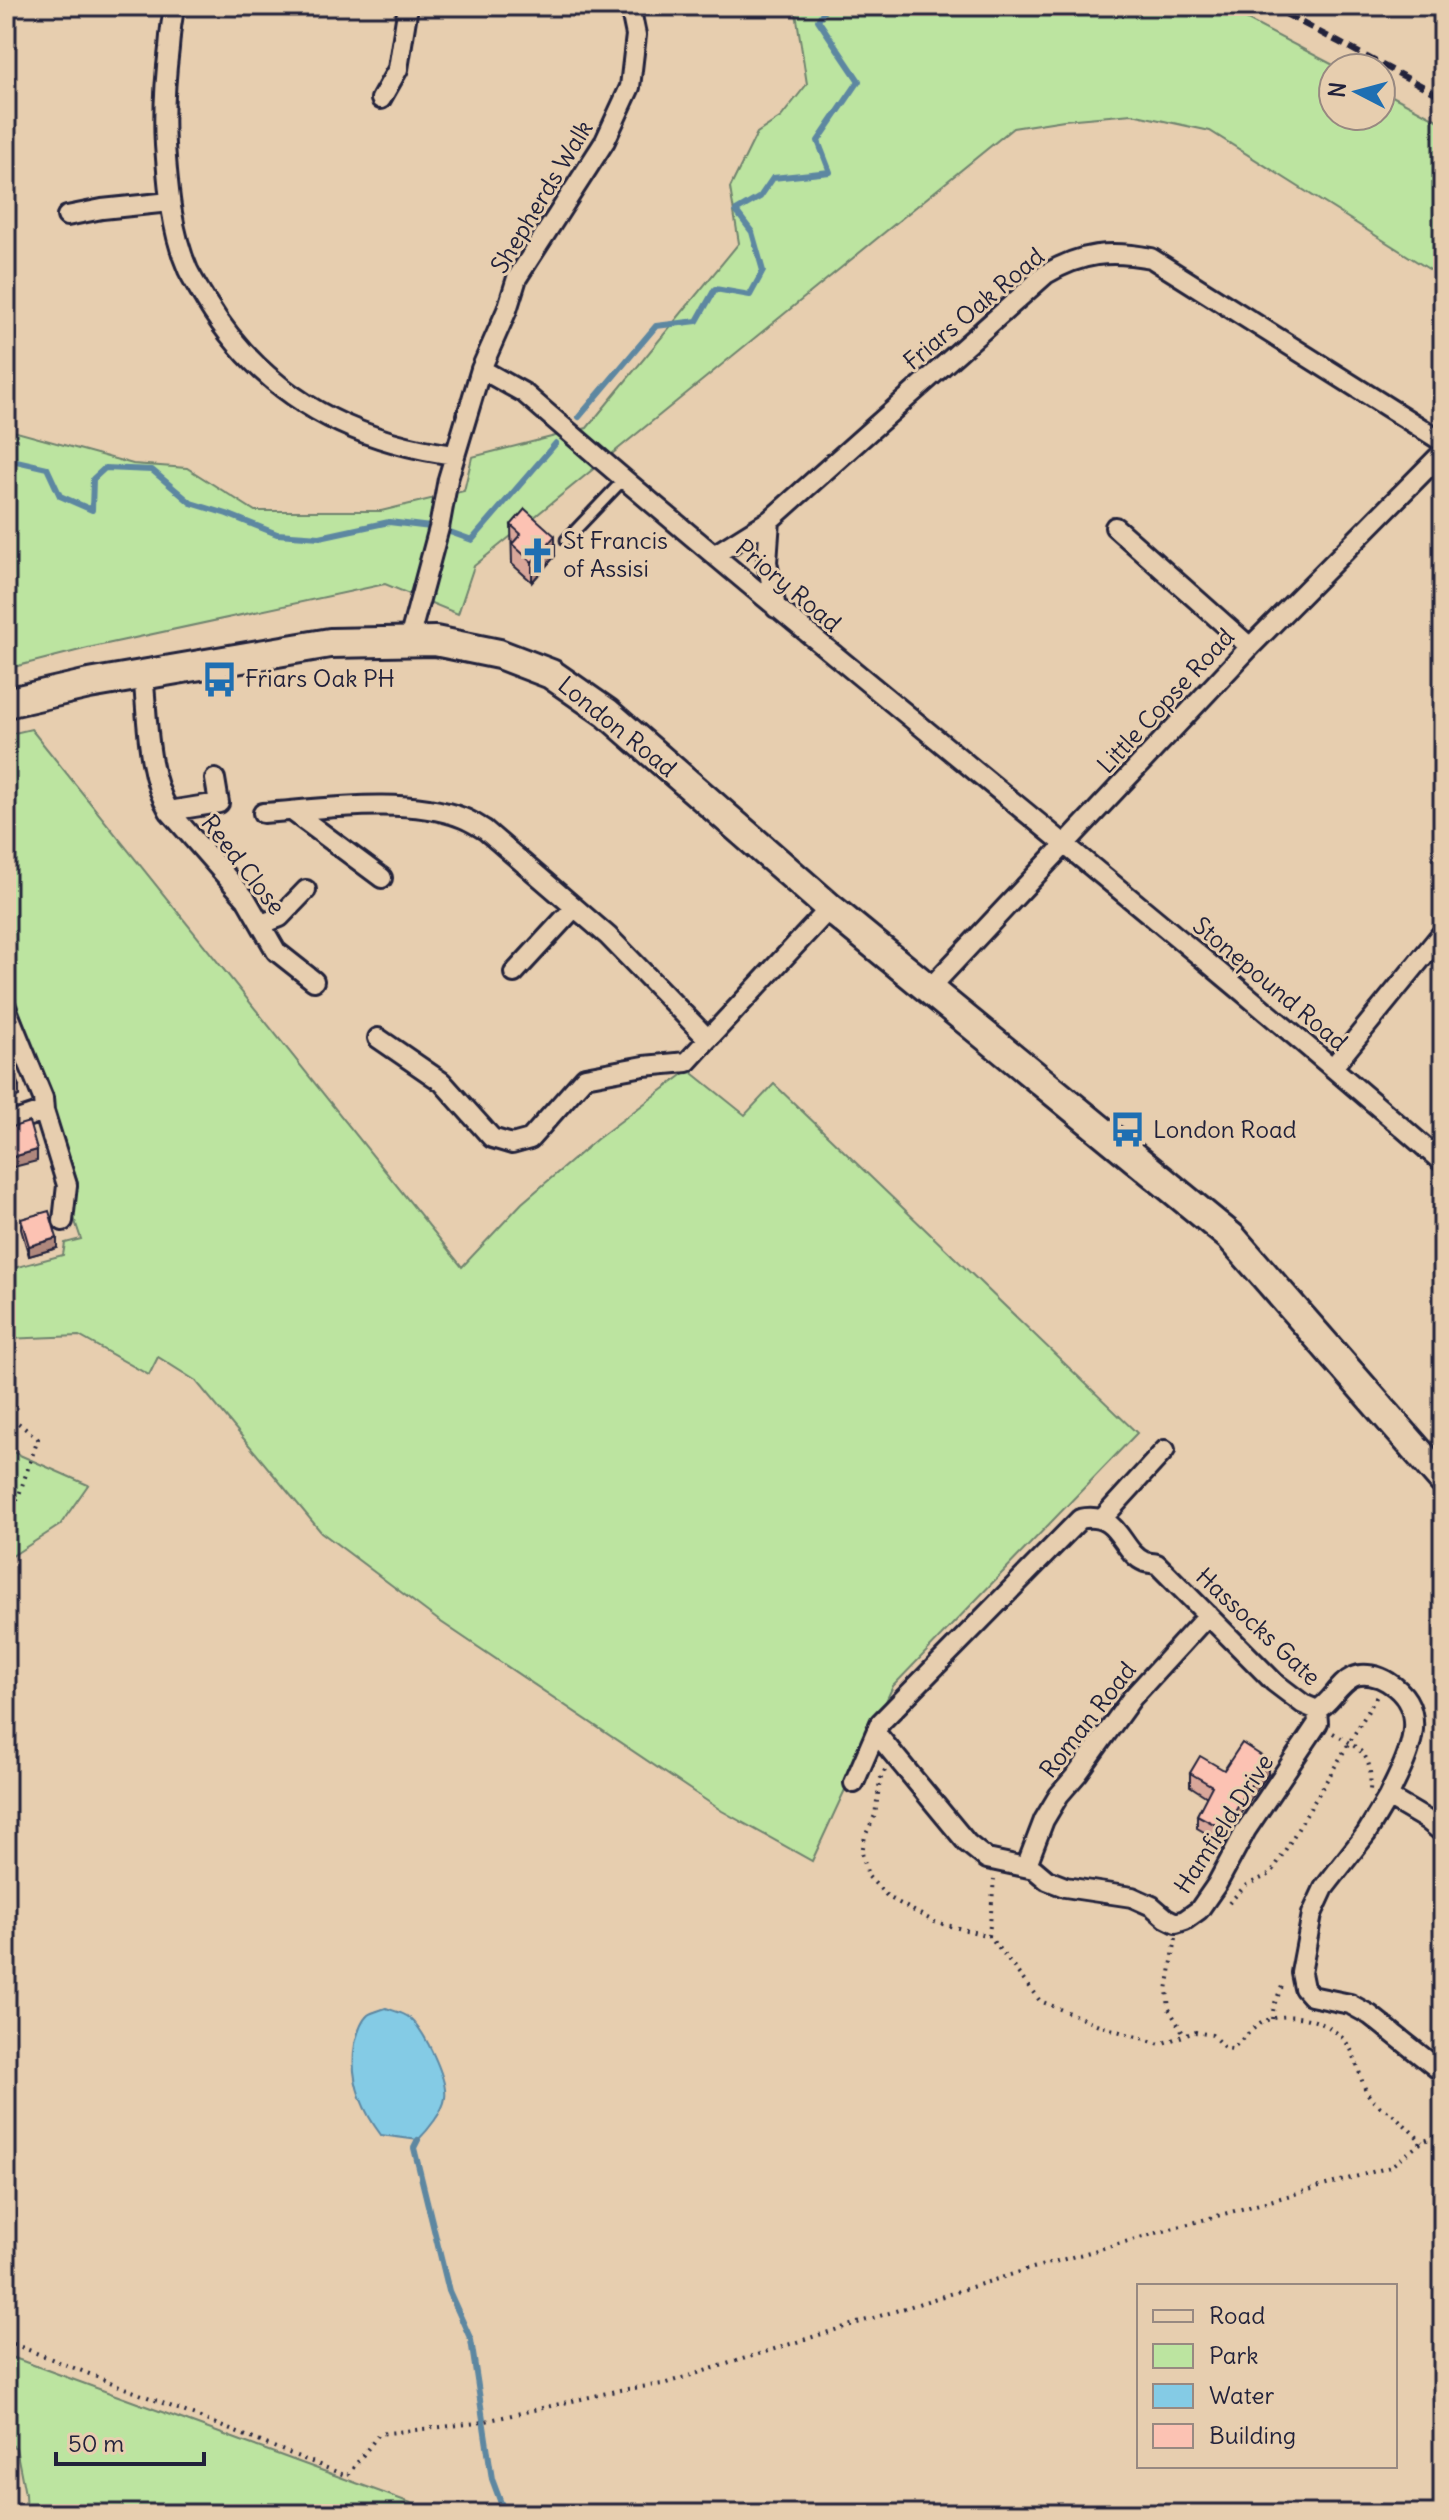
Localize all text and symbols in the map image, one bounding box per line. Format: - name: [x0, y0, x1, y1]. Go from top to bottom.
- north arrow: [1317, 52, 1397, 132]
- text: N: [1322, 81, 1352, 99]
- street label: Shepherds Walk: [484, 115, 599, 278]
- street label: Friars Oak Road: [897, 241, 1050, 376]
- place label: St Francis of Assisi: [563, 525, 668, 583]
- street label: Priory Road: [730, 532, 848, 638]
- church icon: St Francis of Assisi: [518, 536, 556, 574]
- street label: Little Copse Road: [1090, 622, 1240, 779]
- bus stop icon: Friars Oak PH: [200, 660, 238, 698]
- place label: Friars Oak PH: [245, 663, 395, 693]
- street label: London Road: [552, 669, 683, 783]
- street label: Reed Close: [195, 808, 292, 920]
- street label: Stonepound Road: [1187, 910, 1354, 1057]
- bus stop icon: London Road: [1108, 1111, 1146, 1149]
- place label: London Road: [1153, 1114, 1297, 1144]
- street label: Hassocks Gate: [1190, 1561, 1327, 1692]
- street label: Roman Road: [1033, 1655, 1142, 1783]
- street label: Hamfield Drive: [1167, 1748, 1279, 1899]
- legend: [1137, 2284, 1397, 2468]
- text: Road: [1209, 2300, 1265, 2330]
- text: Park: [1209, 2340, 1259, 2370]
- text: Water: [1209, 2380, 1274, 2410]
- scale bar: [56, 2416, 204, 2466]
- text: Building: [1209, 2420, 1296, 2450]
- text: 50 m: [68, 2428, 124, 2458]

